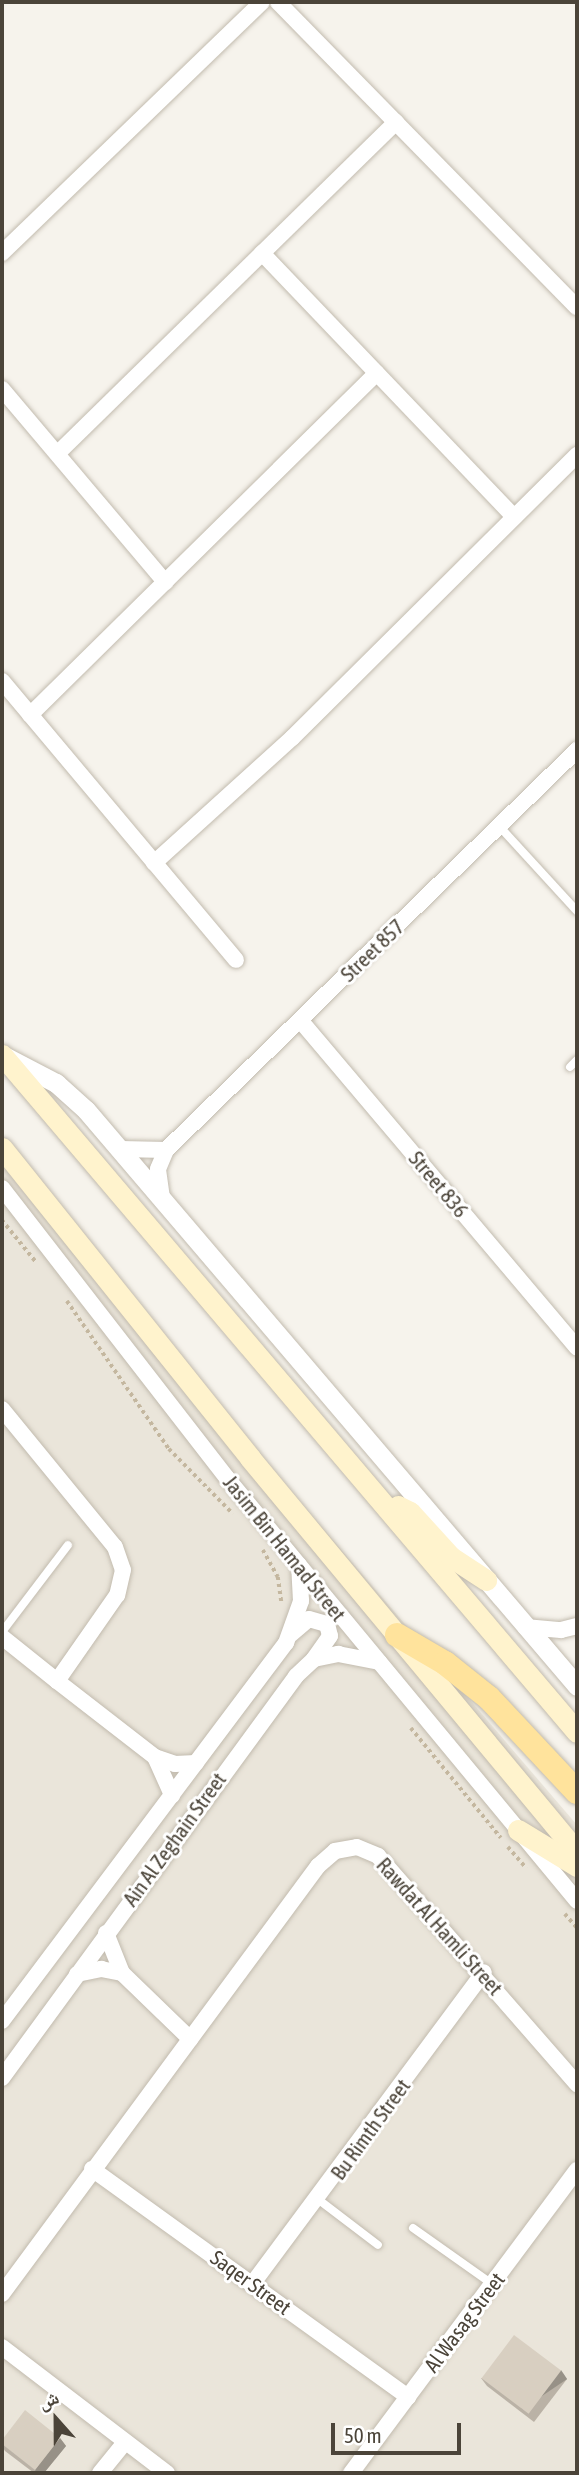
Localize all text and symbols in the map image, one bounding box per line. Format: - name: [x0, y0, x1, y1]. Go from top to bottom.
- street label: Street 857: [335, 914, 409, 986]
- street label: Street 836: [404, 1146, 474, 1222]
- street label: Jasim Bin Hamad Street: [218, 1470, 352, 1626]
- street label: Ain Al Zeghain Street: [117, 1767, 231, 1911]
- street label: Rawdat Al Hamli Street: [372, 1852, 508, 2000]
- street label: Bu Rimth Street: [325, 2074, 415, 2184]
- street label: Saqer Street: [206, 2244, 296, 2320]
- street label: Al Wasag Street: [418, 2267, 510, 2377]
- north arrow: [21, 2384, 91, 2454]
- text: ش: [35, 2386, 62, 2413]
- scale bar: [334, 2408, 463, 2452]
- text: 50 m: [344, 2423, 382, 2447]

